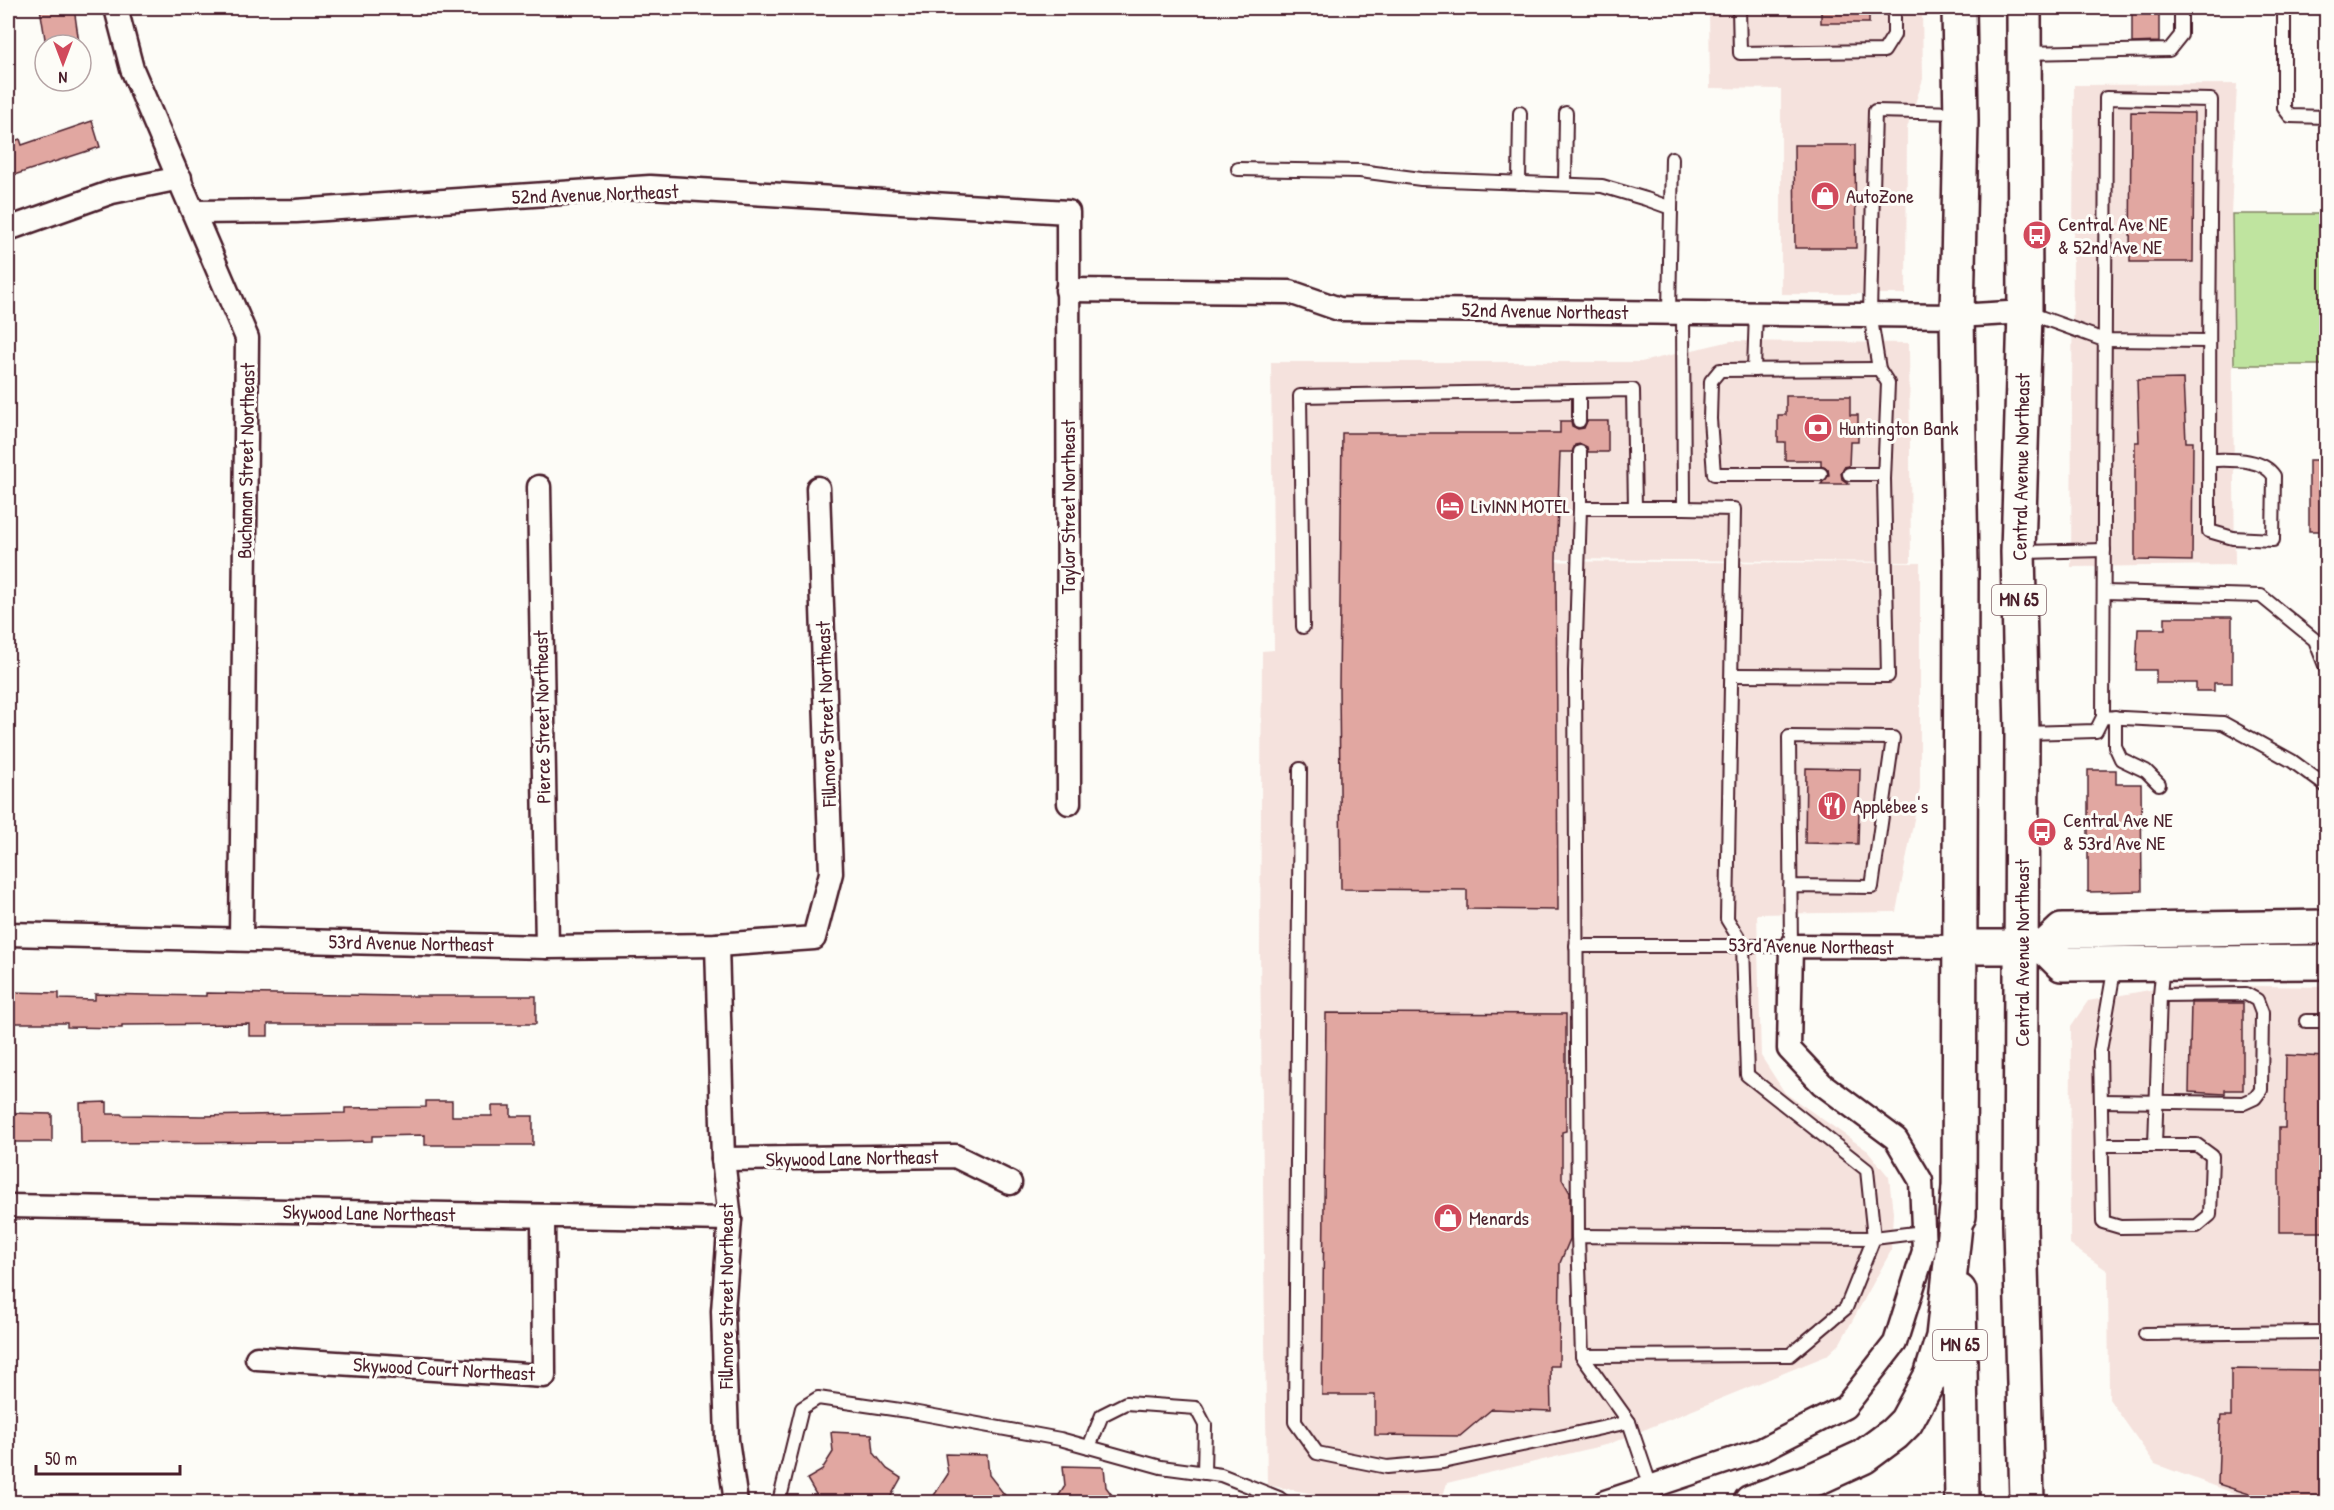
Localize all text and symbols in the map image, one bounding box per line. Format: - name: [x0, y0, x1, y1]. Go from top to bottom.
- north arrow: [33, 33, 93, 93]
- text: N: [58, 67, 67, 89]
- street label: 52nd Avenue Northeast: [511, 177, 680, 210]
- shop icon: AutoZone: [1809, 180, 1841, 212]
- place label: AutoZone: [1846, 182, 1914, 209]
- place label: Central Ave NE & 52nd Ave NE: [2058, 210, 2168, 260]
- bus stop icon: Central Ave NE & 52nd Ave NE: [2021, 219, 2053, 251]
- street label: 52nd Avenue Northeast: [1461, 296, 1630, 325]
- street label: Buchanan Street Northeast: [230, 362, 261, 559]
- street label: Central Avenue Northeast: [2005, 372, 2036, 561]
- bank icon: Huntington Bank: [1802, 412, 1834, 444]
- place label: Huntington Bank: [1839, 414, 1959, 441]
- street label: Taylor Street Northeast: [1054, 419, 1081, 594]
- hotel icon: LivINN MOTEL: [1434, 490, 1466, 522]
- place label: LivINN MOTEL: [1471, 492, 1570, 519]
- road number: MN 65: [1992, 585, 2046, 615]
- street label: Fillmore Street Northeast: [809, 620, 842, 808]
- street label: Pierce Street Northeast: [526, 629, 557, 804]
- restaurant icon: Applebee's: [1816, 790, 1848, 822]
- place label: Applebee's: [1853, 792, 1929, 819]
- place label: Central Ave NE & 53rd Ave NE: [2063, 806, 2173, 856]
- bus stop icon: Central Ave NE & 53rd Ave NE: [2026, 816, 2058, 848]
- street label: Central Avenue Northeast: [2008, 858, 2035, 1047]
- street label: 53rd Avenue Northeast: [328, 928, 495, 957]
- street label: 53rd Avenue Northeast: [1728, 931, 1895, 960]
- street label: Skywood Lane Northeast: [765, 1142, 940, 1173]
- street label: Skywood Lane Northeast: [282, 1197, 457, 1228]
- street label: Fillmore Street Northeast: [712, 1202, 739, 1390]
- shop icon: Menards: [1432, 1202, 1464, 1234]
- place label: Menards: [1469, 1204, 1529, 1231]
- road number: MN 65: [1933, 1330, 1987, 1360]
- street label: Skywood Court Northeast: [352, 1350, 537, 1387]
- scale bar: [36, 1438, 180, 1476]
- text: 50 m: [45, 1446, 77, 1471]

